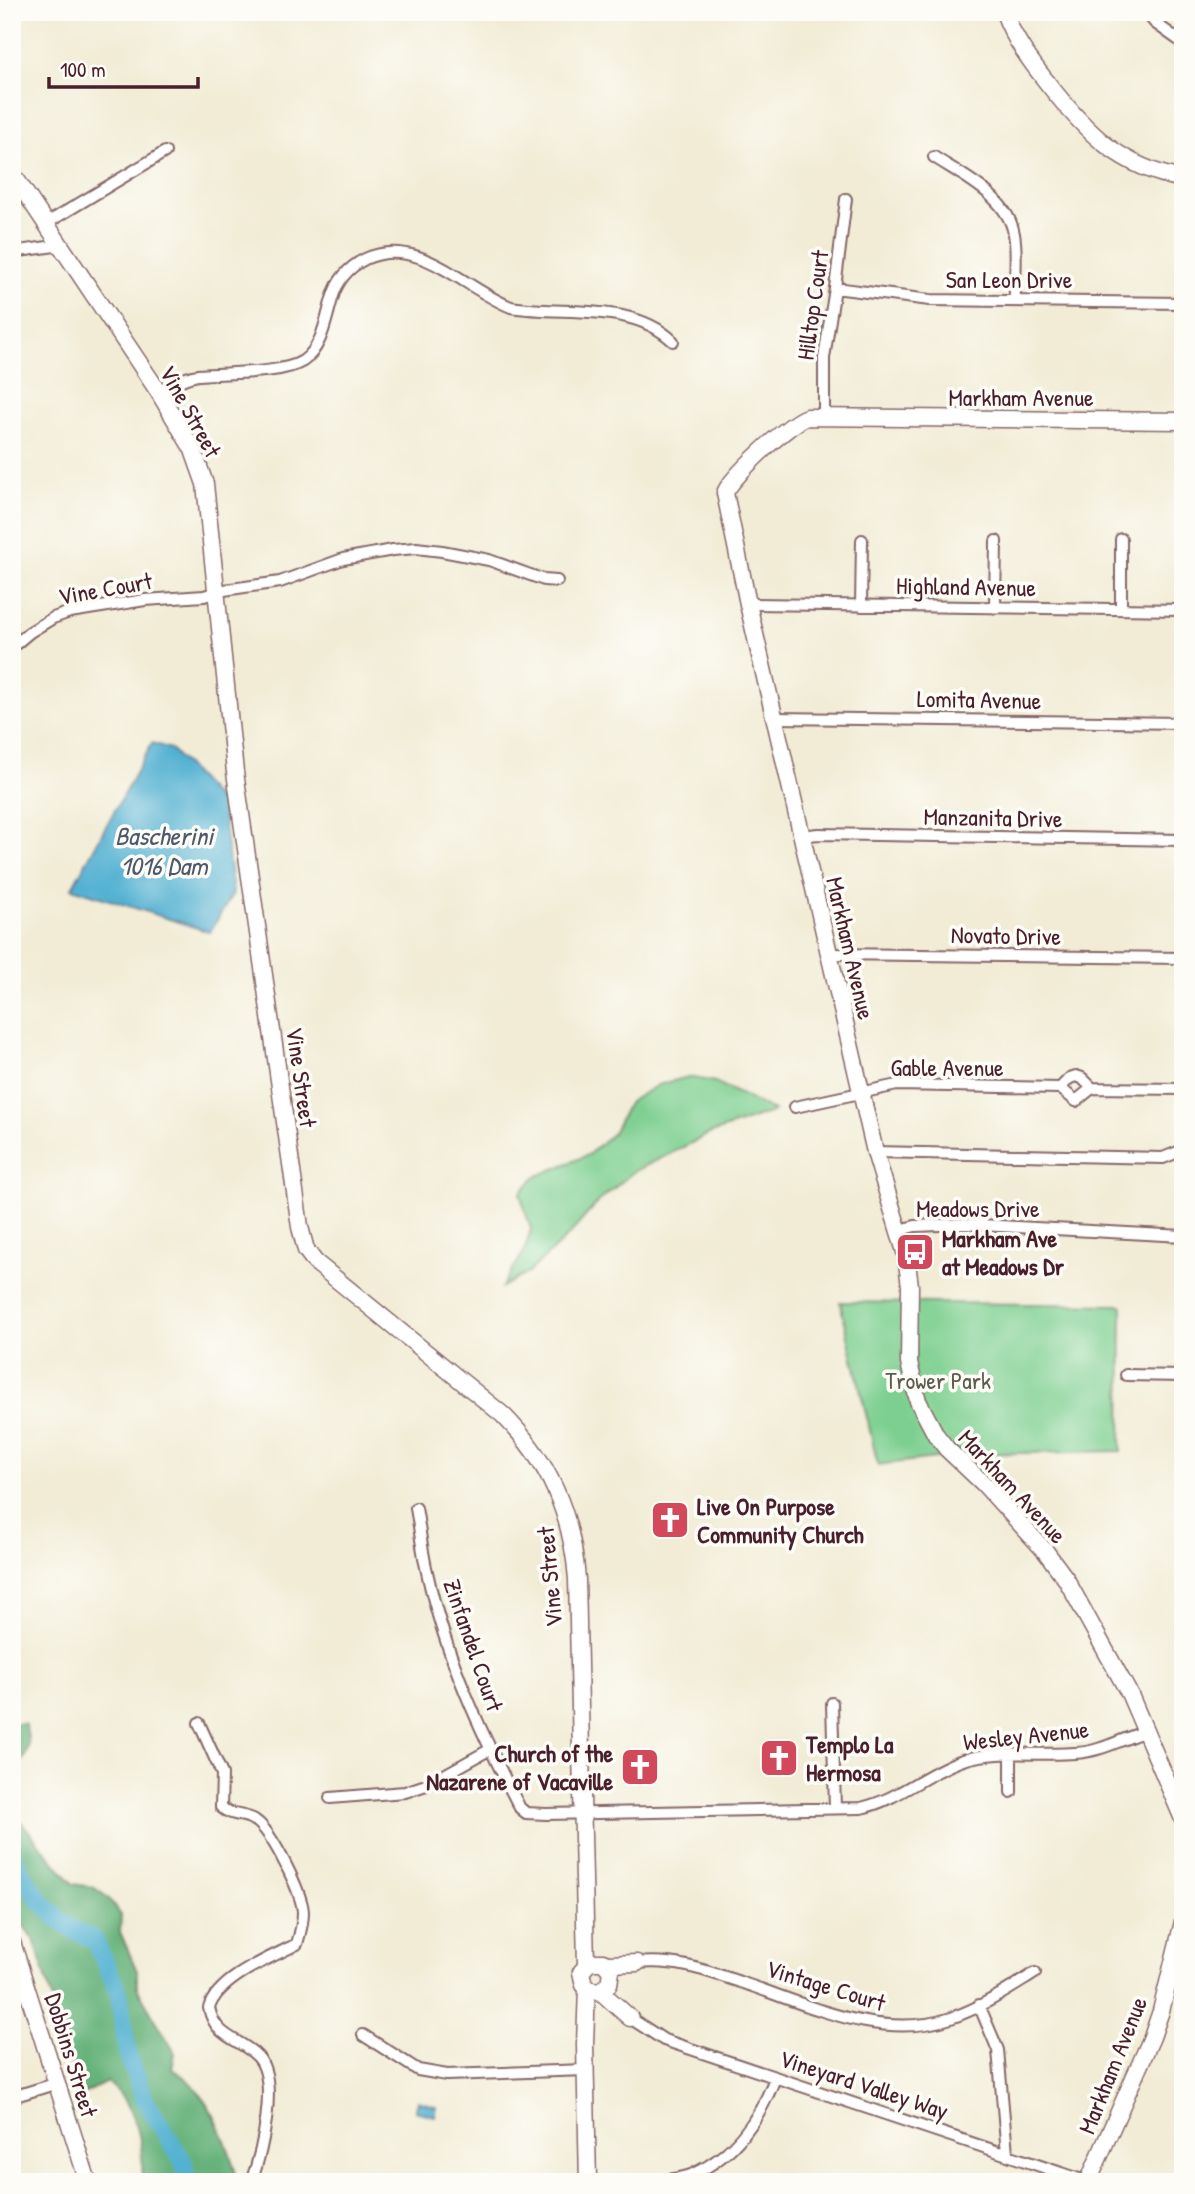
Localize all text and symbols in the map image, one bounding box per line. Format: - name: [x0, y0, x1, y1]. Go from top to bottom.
- scale bar: [49, 46, 198, 90]
- text: 100 m: [60, 55, 106, 84]
- street label: Hilltop Court: [788, 247, 836, 362]
- street label: San Leon Drive: [946, 263, 1073, 295]
- street label: Vine Street: [153, 359, 230, 463]
- street label: Markham Avenue: [948, 381, 1094, 413]
- street label: Vine Court: [56, 564, 155, 612]
- street label: Highland Avenue: [896, 569, 1037, 603]
- street label: Lomita Avenue: [917, 682, 1042, 716]
- street label: Manzanita Drive: [923, 800, 1063, 834]
- water label: Bascherini 1016 Dam: [115, 818, 215, 883]
- street label: Markham Avenue: [819, 874, 883, 1023]
- street label: Novato Drive: [951, 918, 1062, 952]
- street label: Vine Street: [279, 1025, 325, 1130]
- street label: Gable Avenue: [890, 1051, 1004, 1083]
- street label: Meadows Drive: [916, 1192, 1040, 1224]
- place label: Markham Ave at Meadows Dr: [942, 1222, 1065, 1282]
- bus stop icon: Markham Ave at Meadows Dr: [894, 1231, 936, 1273]
- park label: Trower Park: [885, 1364, 991, 1396]
- street label: Markham Avenue: [952, 1422, 1074, 1550]
- place label: Live On Purpose Community Church: [697, 1490, 864, 1551]
- church icon: Live On Purpose Community Church: [649, 1499, 691, 1541]
- street label: Vine Street: [529, 1525, 569, 1629]
- street label: Zinfandel Court: [436, 1575, 512, 1716]
- street label: Wesley Avenue: [962, 1712, 1091, 1758]
- place label: Templo La Hermosa: [805, 1728, 894, 1788]
- place label: Church of the Nazarene of Vacaville: [426, 1737, 613, 1797]
- church icon: Templo La Hermosa: [758, 1737, 800, 1779]
- church icon: Church of the Nazarene of Vacaville: [619, 1746, 661, 1788]
- street label: Vintage Court: [762, 1952, 890, 2019]
- street label: Dobbins Street: [38, 1989, 106, 2121]
- street label: Markham Avenue: [1070, 1991, 1154, 2138]
- street label: Vineyard Valley Way: [775, 2042, 953, 2126]

